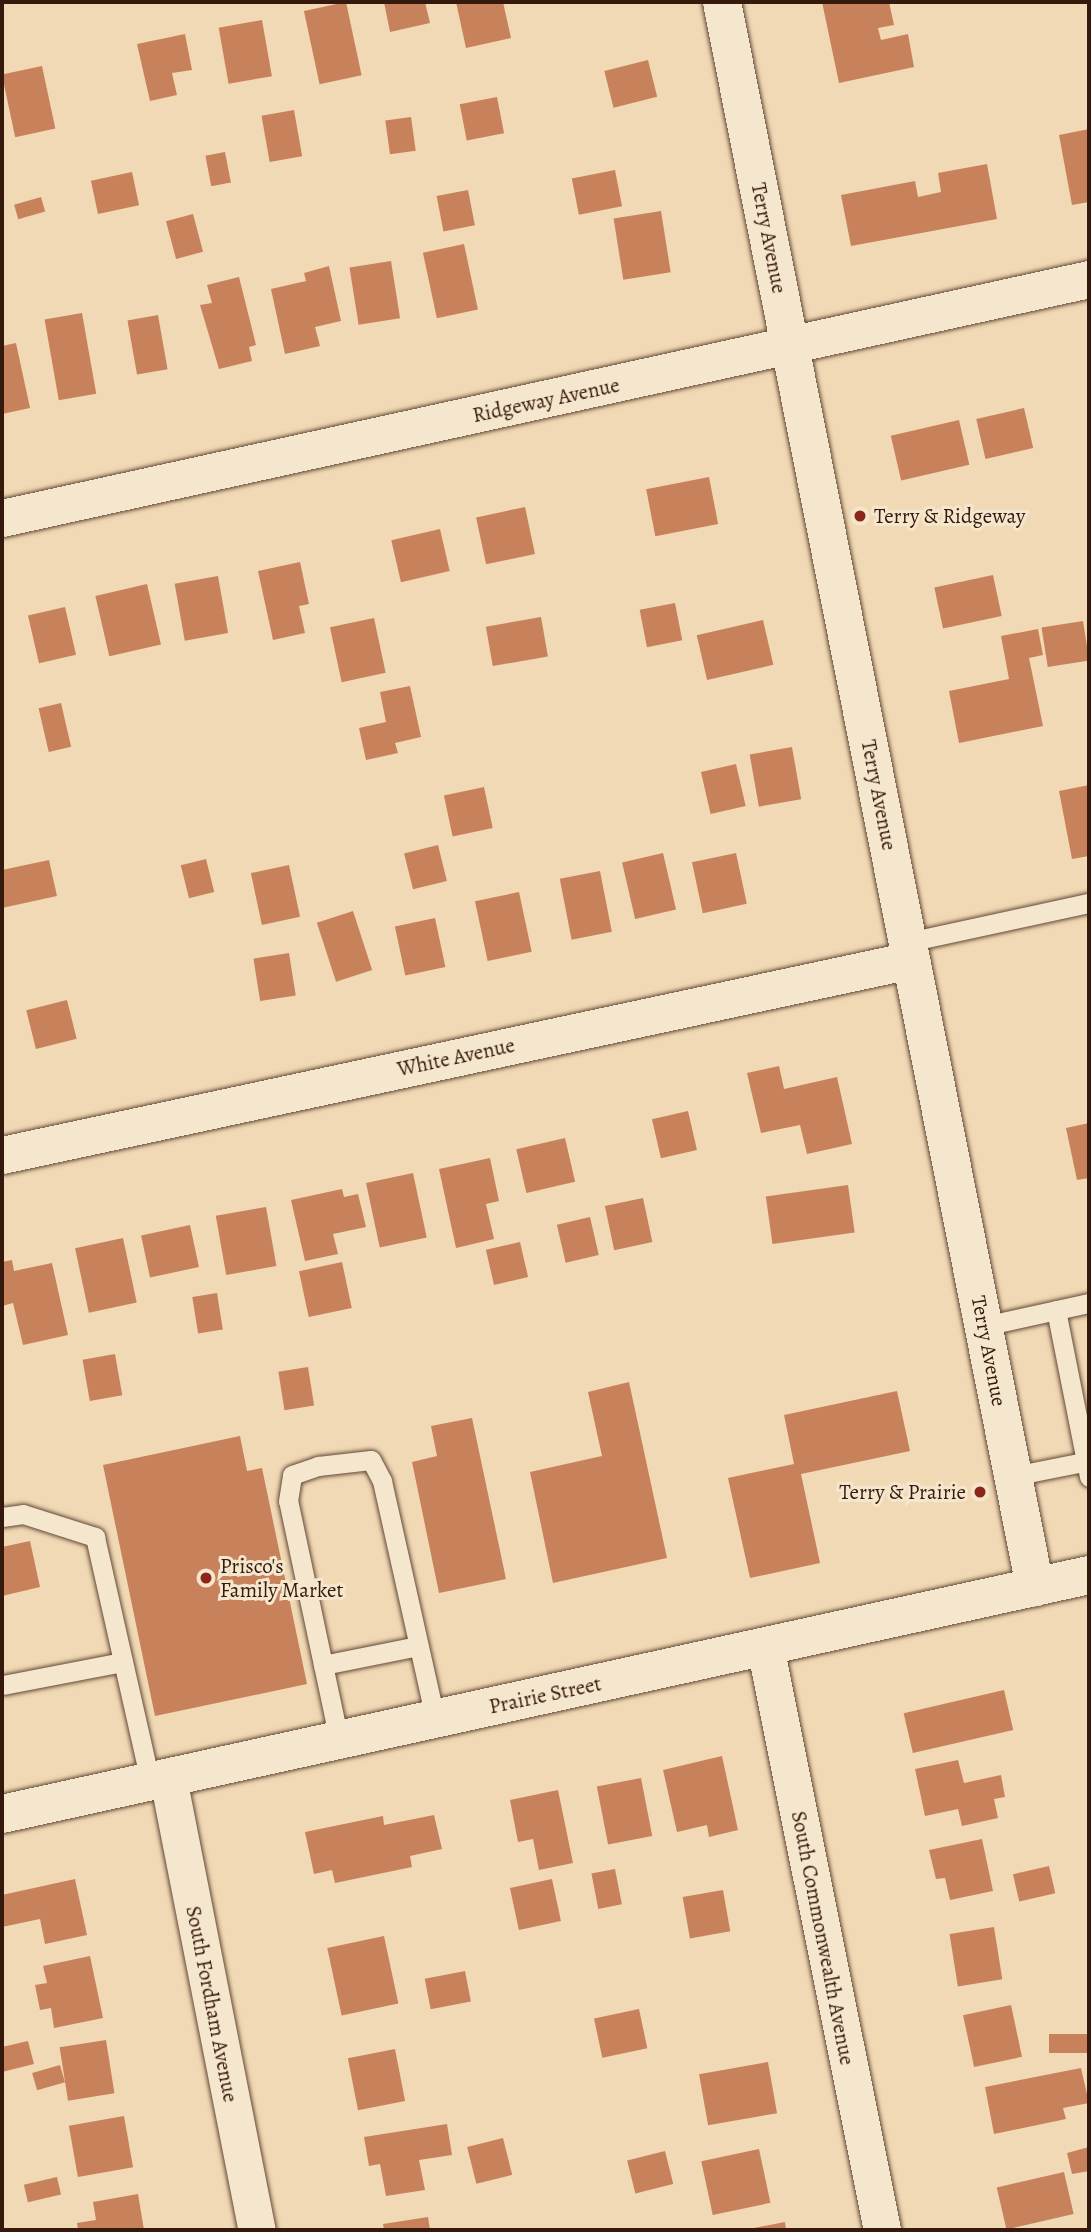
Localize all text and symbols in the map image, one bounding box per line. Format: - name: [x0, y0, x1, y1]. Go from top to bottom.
- street label: Terry Avenue: [746, 181, 792, 295]
- street label: Ridgeway Avenue: [470, 372, 622, 428]
- place label: Terry & Ridgeway: [874, 503, 1025, 529]
- marker: Terry & Ridgeway: [852, 508, 868, 524]
- street label: Terry Avenue: [856, 738, 902, 852]
- street label: White Avenue: [395, 1032, 517, 1082]
- street label: Terry Avenue: [966, 1294, 1012, 1408]
- place label: Terry & Prairie: [839, 1479, 966, 1505]
- marker: Terry & Prairie: [972, 1484, 988, 1500]
- place label: Prisco's Family Market: [220, 1553, 343, 1603]
- marker: Prisco's Family Market: [198, 1570, 214, 1586]
- street label: Prairie Street: [487, 1671, 603, 1719]
- street label: South Commonwealth Avenue: [786, 1809, 860, 2067]
- street label: South Fordham Avenue: [181, 1904, 243, 2104]

